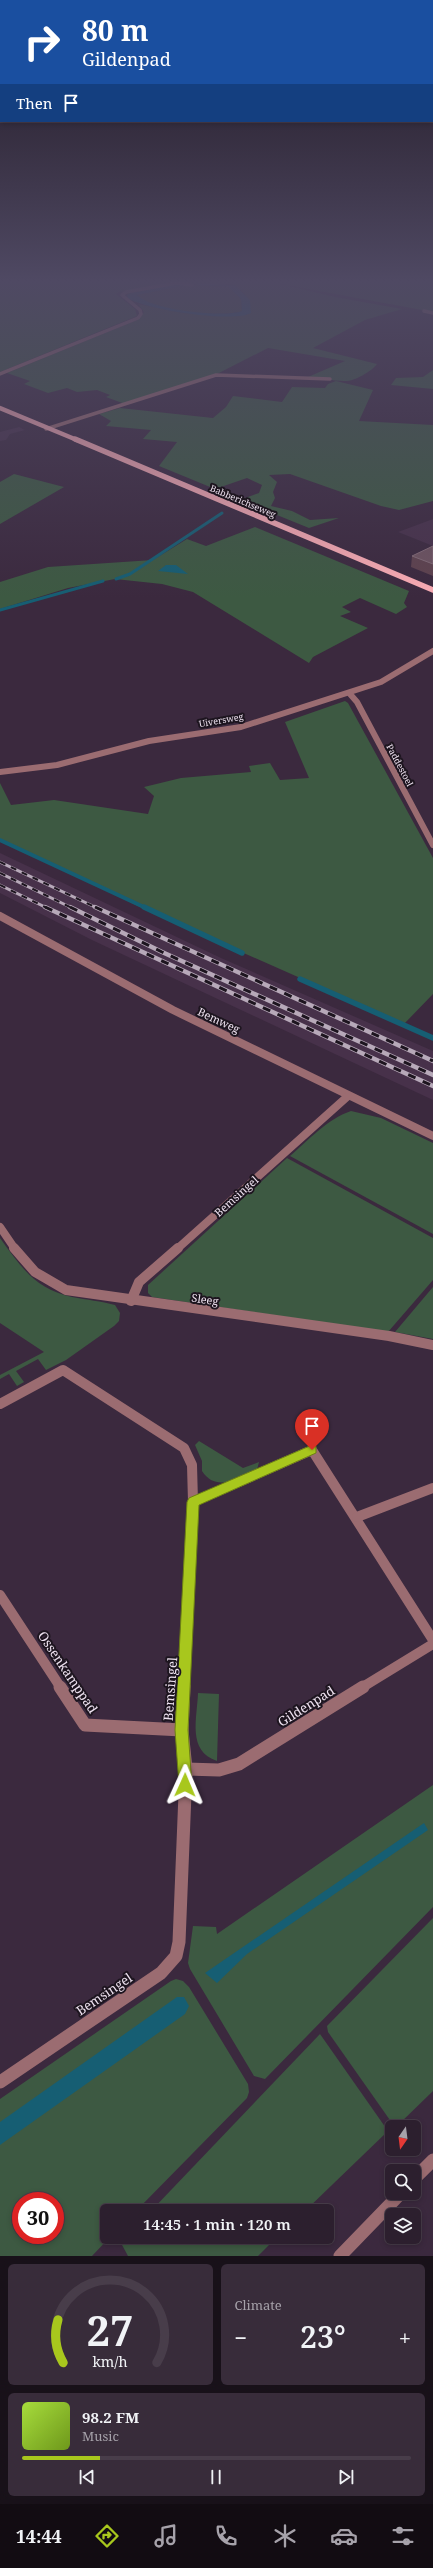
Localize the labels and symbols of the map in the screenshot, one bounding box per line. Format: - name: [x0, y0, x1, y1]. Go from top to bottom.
- street label: Babberichseweg: [208, 481, 278, 521]
- street label: Uiversweg: [198, 710, 244, 730]
- street label: Paddestoel: [383, 741, 417, 789]
- street label: Bemweg: [196, 1004, 243, 1036]
- street label: Bemsingel: [211, 1172, 262, 1220]
- street label: Sleeg: [191, 1290, 220, 1308]
- pin: [295, 1409, 329, 1450]
- street label: Ossenkamppad: [34, 1628, 102, 1717]
- street label: Bemsingel: [159, 1656, 181, 1722]
- street label: Gildenpad: [274, 1681, 338, 1731]
- position arrow: [164, 1764, 206, 1806]
- street label: Bemsingel: [72, 1969, 136, 2019]
- north arrow: [385, 2120, 421, 2156]
- speed limit sign: 30: [12, 2192, 64, 2244]

